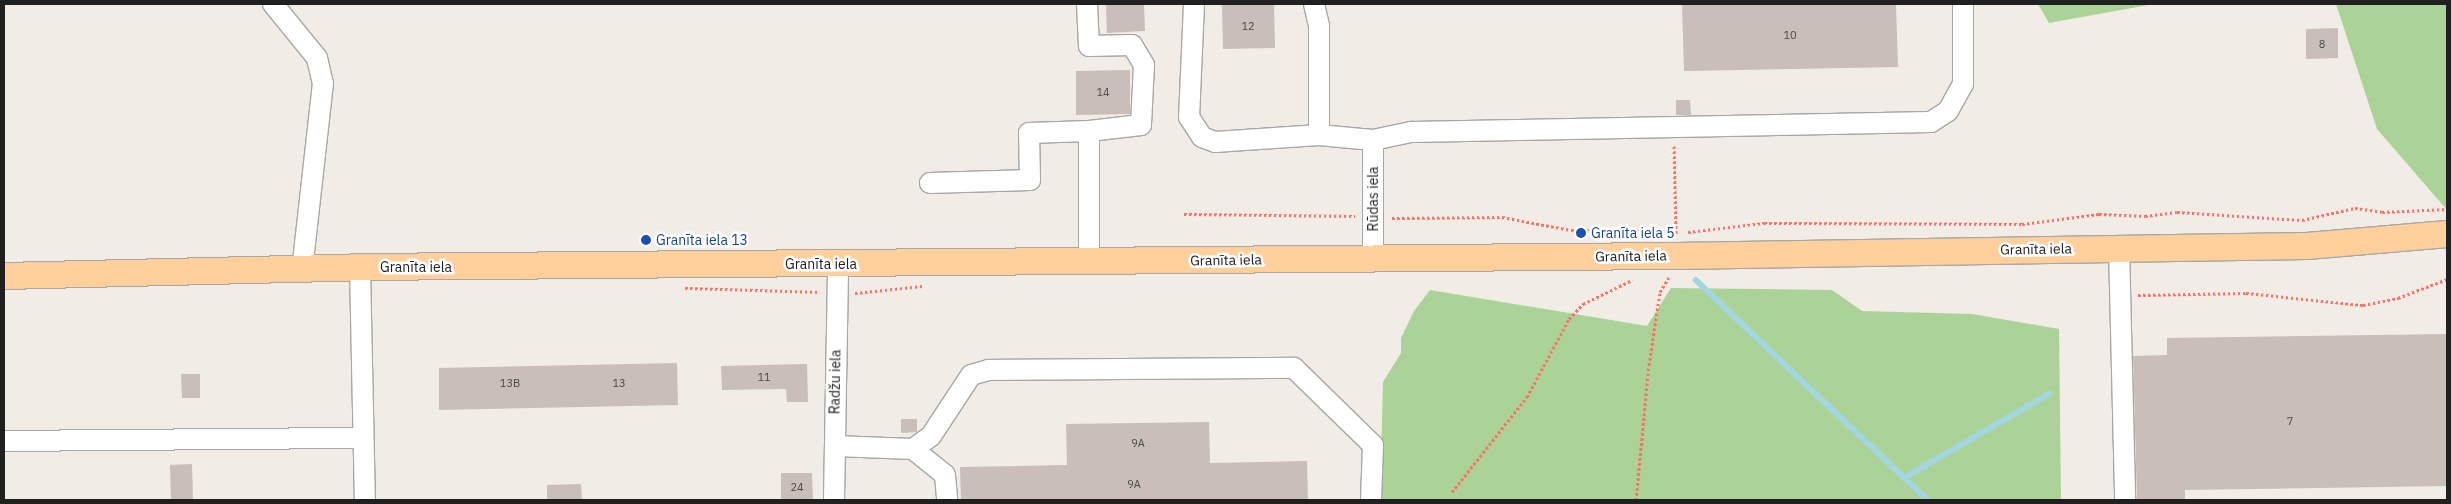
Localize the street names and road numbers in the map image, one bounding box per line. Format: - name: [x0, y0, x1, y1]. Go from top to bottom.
- street label: Rūdas iela: [1365, 166, 1381, 232]
- street label: Granīta iela: [2000, 240, 2072, 258]
- street label: Granīta iela: [1595, 247, 1667, 265]
- street label: Granīta iela: [1190, 251, 1262, 269]
- street label: Granīta iela: [785, 256, 857, 272]
- street label: Granīta iela: [380, 259, 452, 275]
- street label: Radžu iela: [826, 350, 844, 414]

